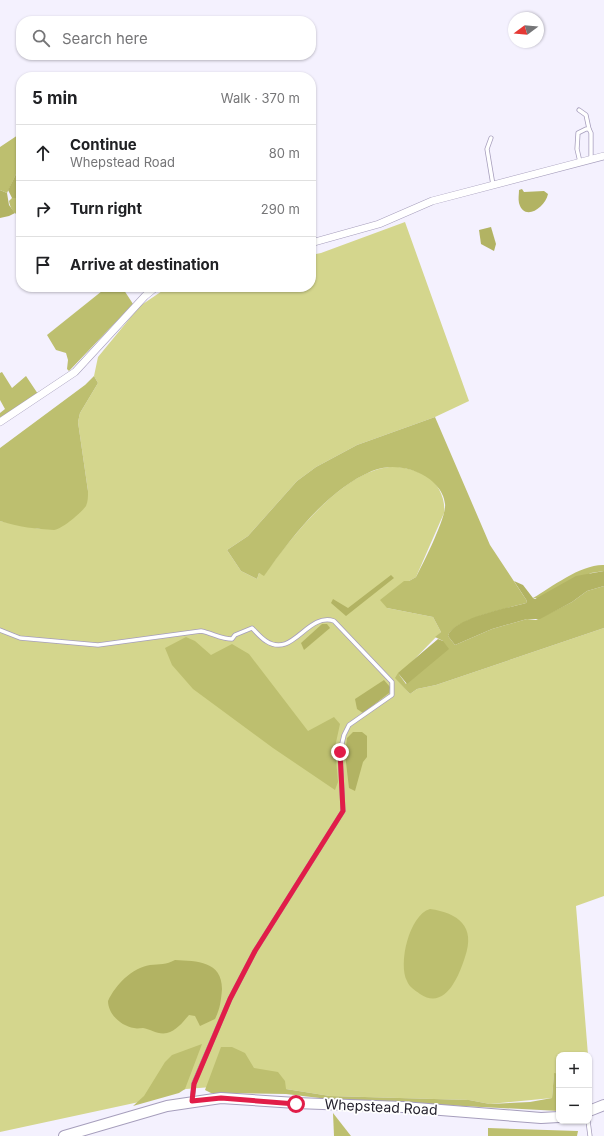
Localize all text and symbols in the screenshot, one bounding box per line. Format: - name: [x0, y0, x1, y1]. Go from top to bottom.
- north arrow: [508, 12, 544, 48]
- search box: [16, 16, 316, 60]
- icon: search: [30, 27, 52, 49]
- text: Search here: [62, 29, 148, 48]
- text: 5 min: [32, 88, 78, 108]
- text: Walk · 370 m: [221, 90, 300, 106]
- text: Continue: [70, 135, 137, 154]
- icon: ahead: [32, 142, 54, 164]
- text: 80 m: [269, 145, 300, 161]
- text: Whepstead Road: [70, 154, 175, 170]
- icon: right: [32, 198, 54, 220]
- text: Turn right: [70, 199, 142, 218]
- text: 290 m: [261, 201, 300, 217]
- icon: arrive: [32, 254, 54, 276]
- text: Arrive at destination: [70, 255, 219, 274]
- route end: [331, 743, 349, 761]
- map controls: [556, 1052, 592, 1124]
- button: +: [556, 1052, 592, 1088]
- button: −: [556, 1088, 592, 1124]
- route start: [287, 1095, 305, 1113]
- street label: Whepstead Road: [324, 1095, 438, 1118]

